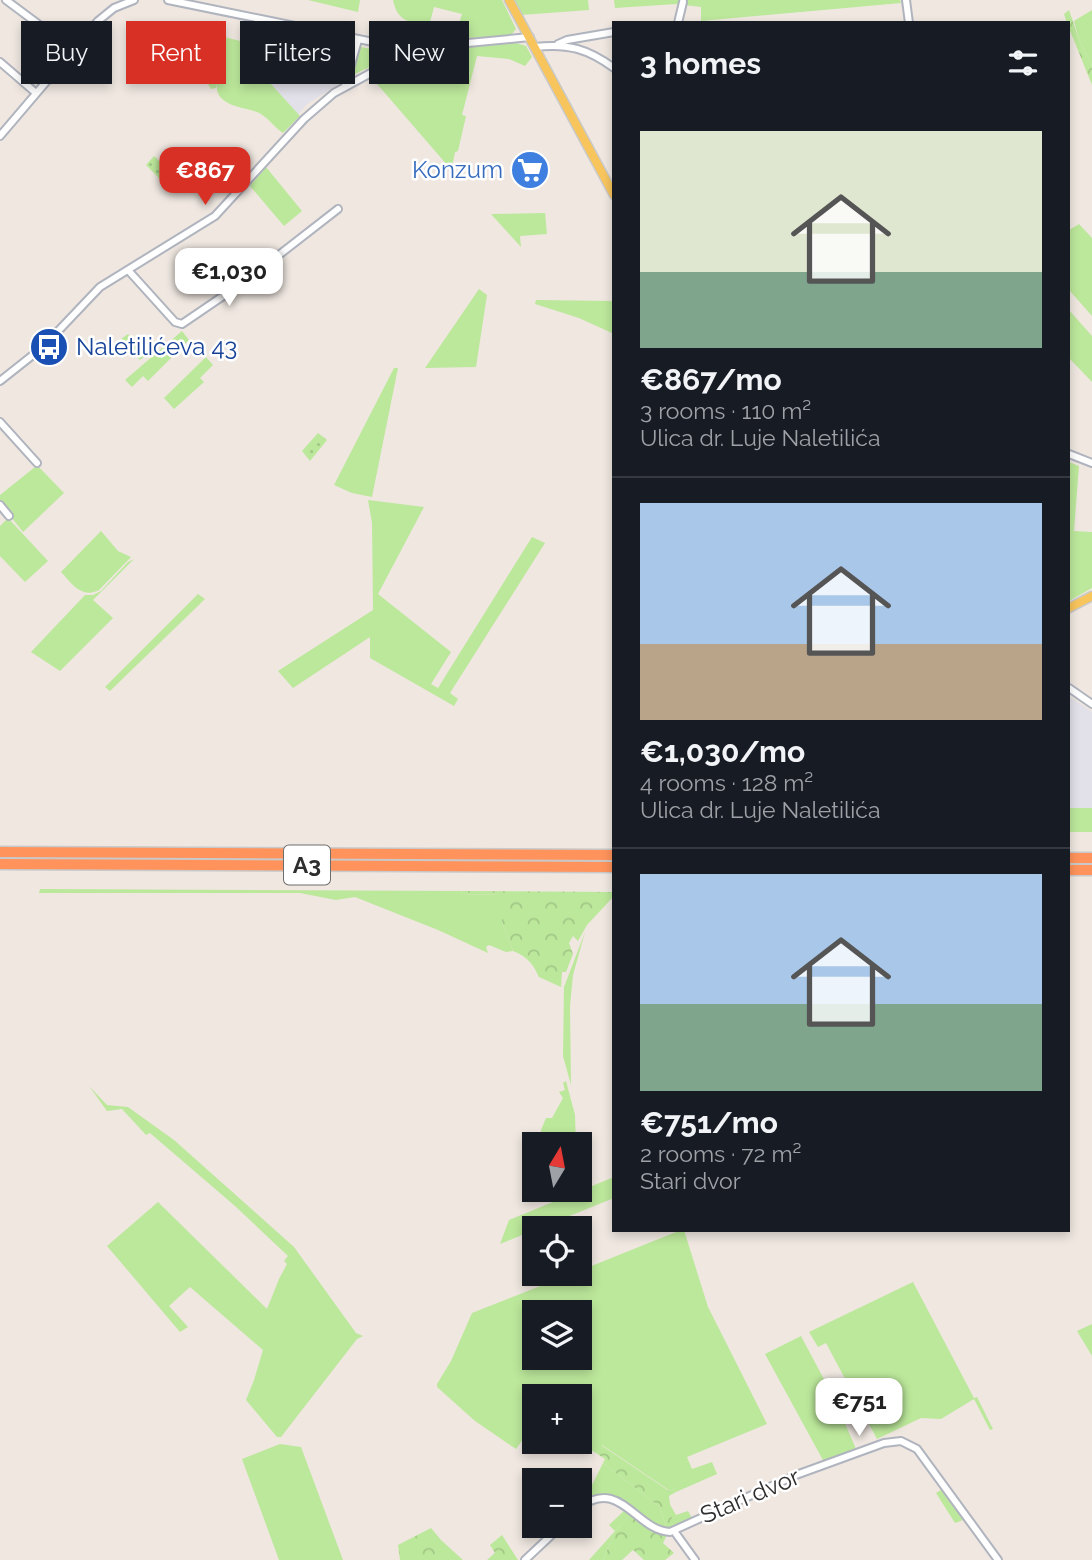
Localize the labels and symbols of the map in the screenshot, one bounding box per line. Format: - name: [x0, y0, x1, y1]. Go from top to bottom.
- pin: €867: [164, 148, 246, 207]
- supermarket icon: Konzum: [509, 149, 551, 191]
- place label: Konzum: [412, 155, 503, 184]
- pin: €1,030: [172, 248, 286, 308]
- bus stop icon: Naletilićeva 43: [28, 326, 70, 368]
- place label: Naletilićeva 43: [76, 332, 237, 361]
- road number: A3: [284, 846, 330, 884]
- north arrow: [522, 1132, 592, 1202]
- pin: €751: [818, 1378, 900, 1438]
- street label: Stari dvor: [696, 1461, 804, 1529]

